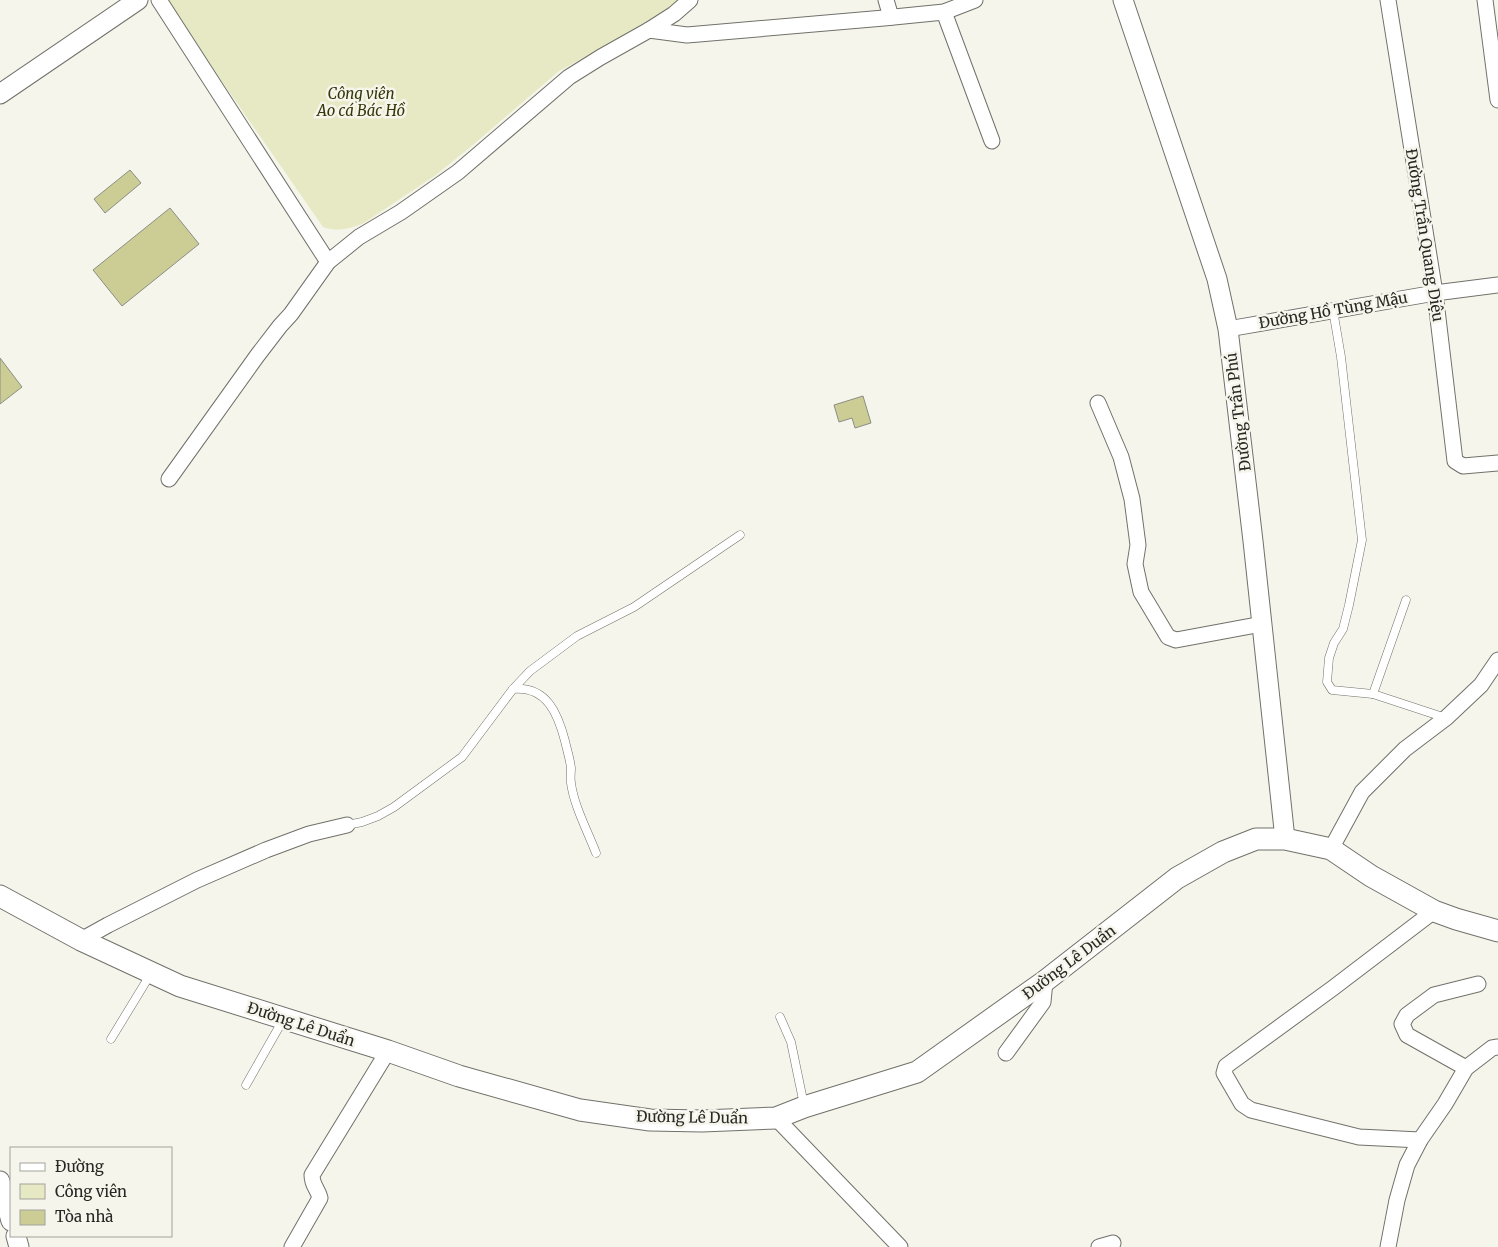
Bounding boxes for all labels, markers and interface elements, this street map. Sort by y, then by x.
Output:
park label: Công viên Ao cá Bác Hồ [316,84,405,120]
street label: Đường Trần Quang Diệu [1402,147,1449,323]
street label: Đường Hồ Tùng Mậu [1257,287,1409,332]
street label: Đường Trần Phú [1220,352,1255,472]
street label: Đường Lê Duẩn [1018,920,1120,1003]
street label: Đường Lê Duẩn [245,997,358,1050]
street label: Đường Lê Duẩn [636,1106,748,1127]
legend [10,1147,172,1237]
text: Đường [55,1157,104,1176]
text: Công viên [55,1182,127,1201]
text: Tòa nhà [55,1207,113,1226]

